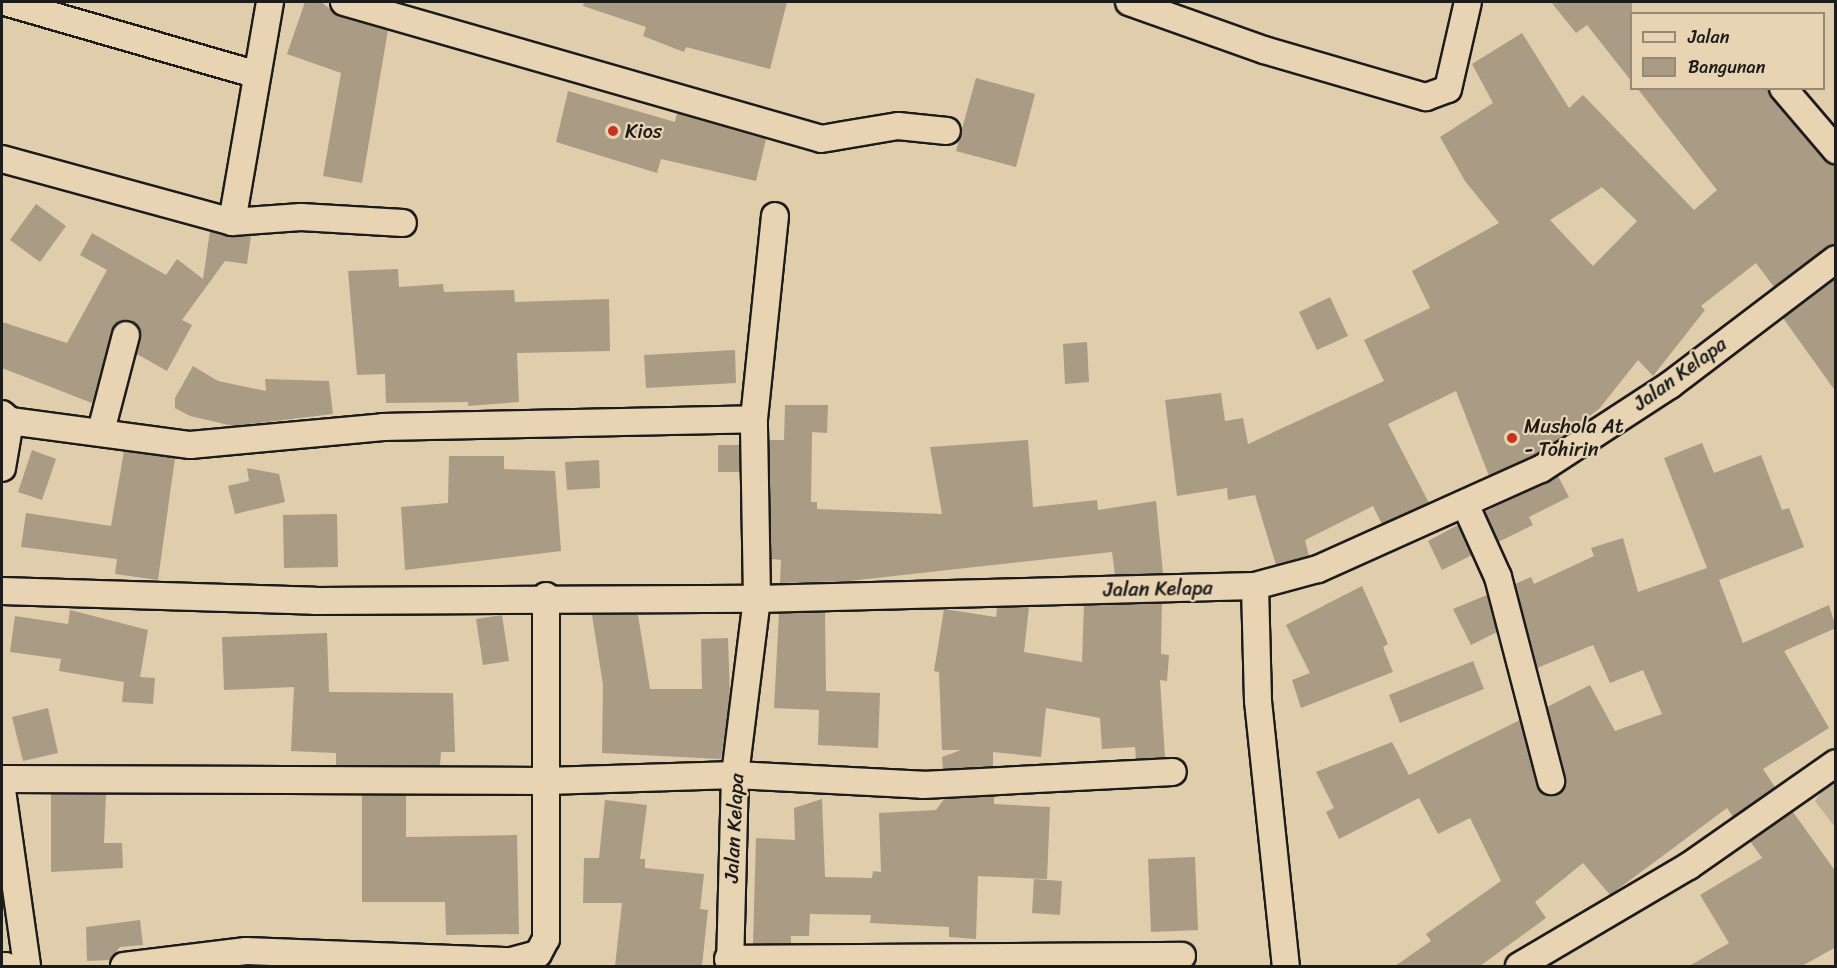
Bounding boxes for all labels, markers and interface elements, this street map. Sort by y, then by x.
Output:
legend [1630,12,1825,90]
text: Jalan [1688,21,1729,53]
text: Bangunan [1688,51,1765,83]
place label: Kios [625,119,662,143]
marker: Kios [606,124,620,138]
street label: Jalan Kelapa [1628,332,1732,416]
place label: Mushola At - Tohirin [1524,414,1624,461]
marker: Mushola At - Tohirin [1505,431,1519,445]
street label: Jalan Kelapa [1103,576,1213,602]
street label: Jalan Kelapa [719,772,749,884]

